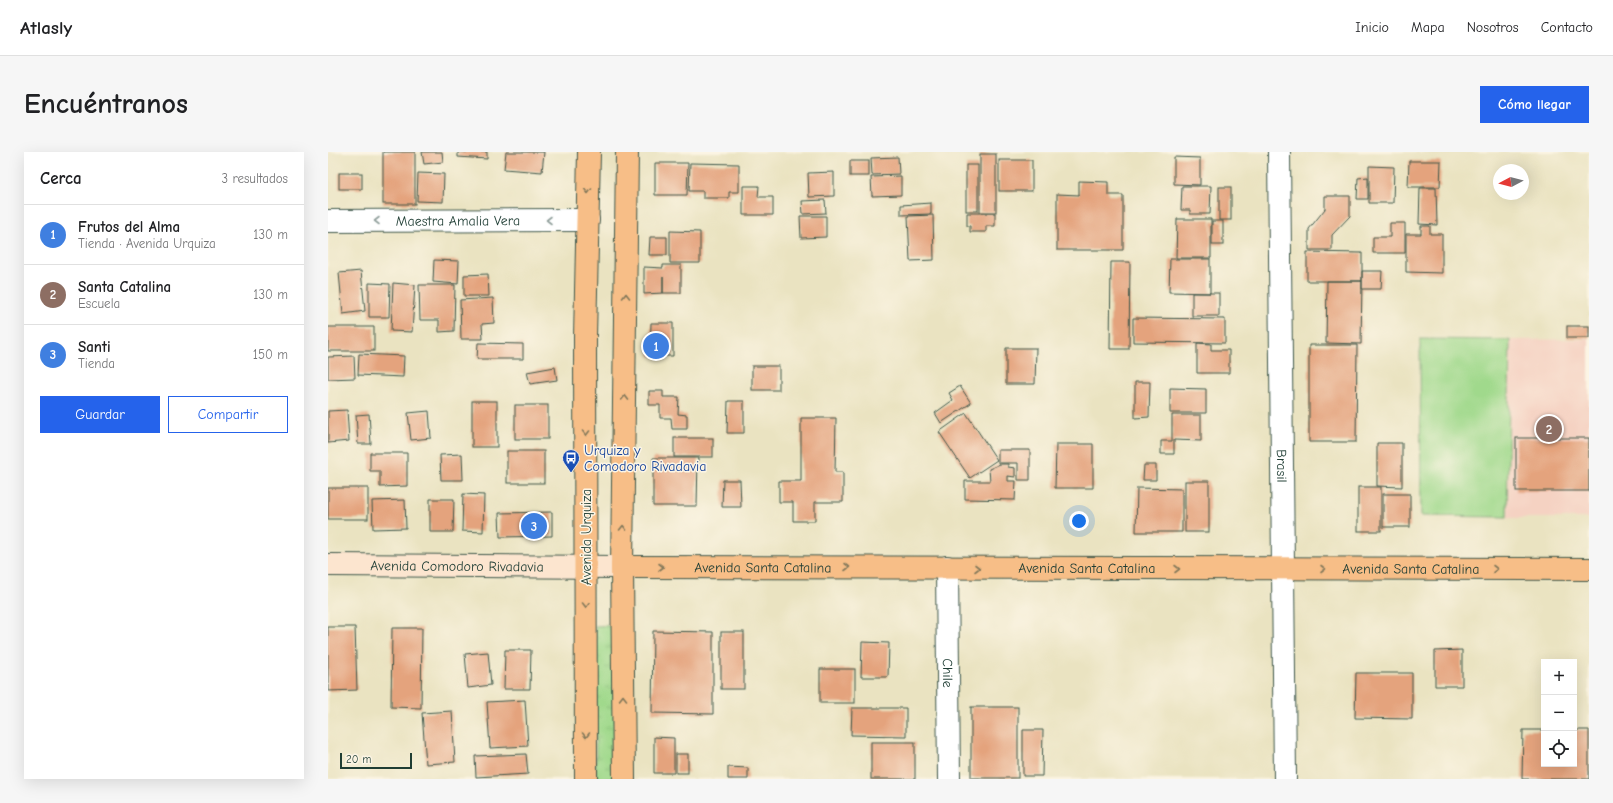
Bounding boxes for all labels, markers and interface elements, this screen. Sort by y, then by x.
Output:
text: Atlasly [20,17,72,39]
text: Inicio [1355,19,1389,36]
text: Mapa [1411,19,1445,36]
text: Nosotros [1467,19,1519,36]
text: Contacto [1541,19,1593,36]
button: Cómo llegar [1480,86,1589,123]
text: Encuéntranos [24,88,188,120]
north arrow [1493,164,1529,200]
text: Cerca [40,169,82,188]
text: 3 resultados [222,171,288,186]
one-way arrow [584,188,592,194]
street label: Maestra Amalia Vera [396,212,520,230]
one-way arrow [546,216,552,224]
one-way arrow [374,217,380,225]
text: Frutos del Alma [78,218,180,236]
text: 1 [50,227,56,242]
text: 130 m [253,227,288,242]
text: Tienda · Avenida Urquiza [78,236,216,251]
text: Santa Catalina [78,278,171,296]
text: 2 [50,287,56,302]
text: 130 m [253,287,288,302]
one-way arrow [622,293,630,299]
text: Escuela [78,296,120,311]
pin: 1 [643,331,669,361]
text: Santi [78,338,111,356]
text: 3 [50,347,56,362]
text: 150 m [253,347,288,362]
text: Tienda [78,356,115,371]
one-way arrow [621,395,629,401]
button: Guardar [40,396,160,433]
button: Compartir [168,396,288,433]
pin: 2 [1536,414,1562,444]
one-way arrow [582,430,590,436]
place label: Urquiza y Comodoro Rivadavia [584,442,706,475]
bus stop icon: Urquiza y Comodoro Rivadavia [561,448,581,473]
street label: Brasil [1273,449,1290,483]
street label: Avenida Urquiza [578,489,595,585]
pin: 3 [521,511,547,541]
your location [1069,511,1089,531]
one-way arrow [619,525,627,531]
street label: Avenida Comodoro Rivadavia [370,557,544,575]
street label: Avenida Santa Catalina [694,559,832,576]
street label: Avenida Santa Catalina [1018,560,1156,577]
street label: Avenida Santa Catalina [1342,560,1480,578]
one-way arrow [658,563,664,571]
one-way arrow [844,563,850,571]
one-way arrow [974,564,980,572]
one-way arrow [1174,565,1180,573]
one-way arrow [1320,565,1326,573]
one-way arrow [1492,565,1498,573]
one-way arrow [582,602,590,608]
street label: Chile [939,658,956,688]
map controls [1541,659,1577,767]
button: + [1541,659,1577,695]
one-way arrow [619,695,627,701]
button: − [1541,695,1577,731]
button: locate [1541,731,1577,767]
one-way arrow [582,732,590,738]
scale bar [340,751,412,770]
text: 20 m [346,753,371,766]

